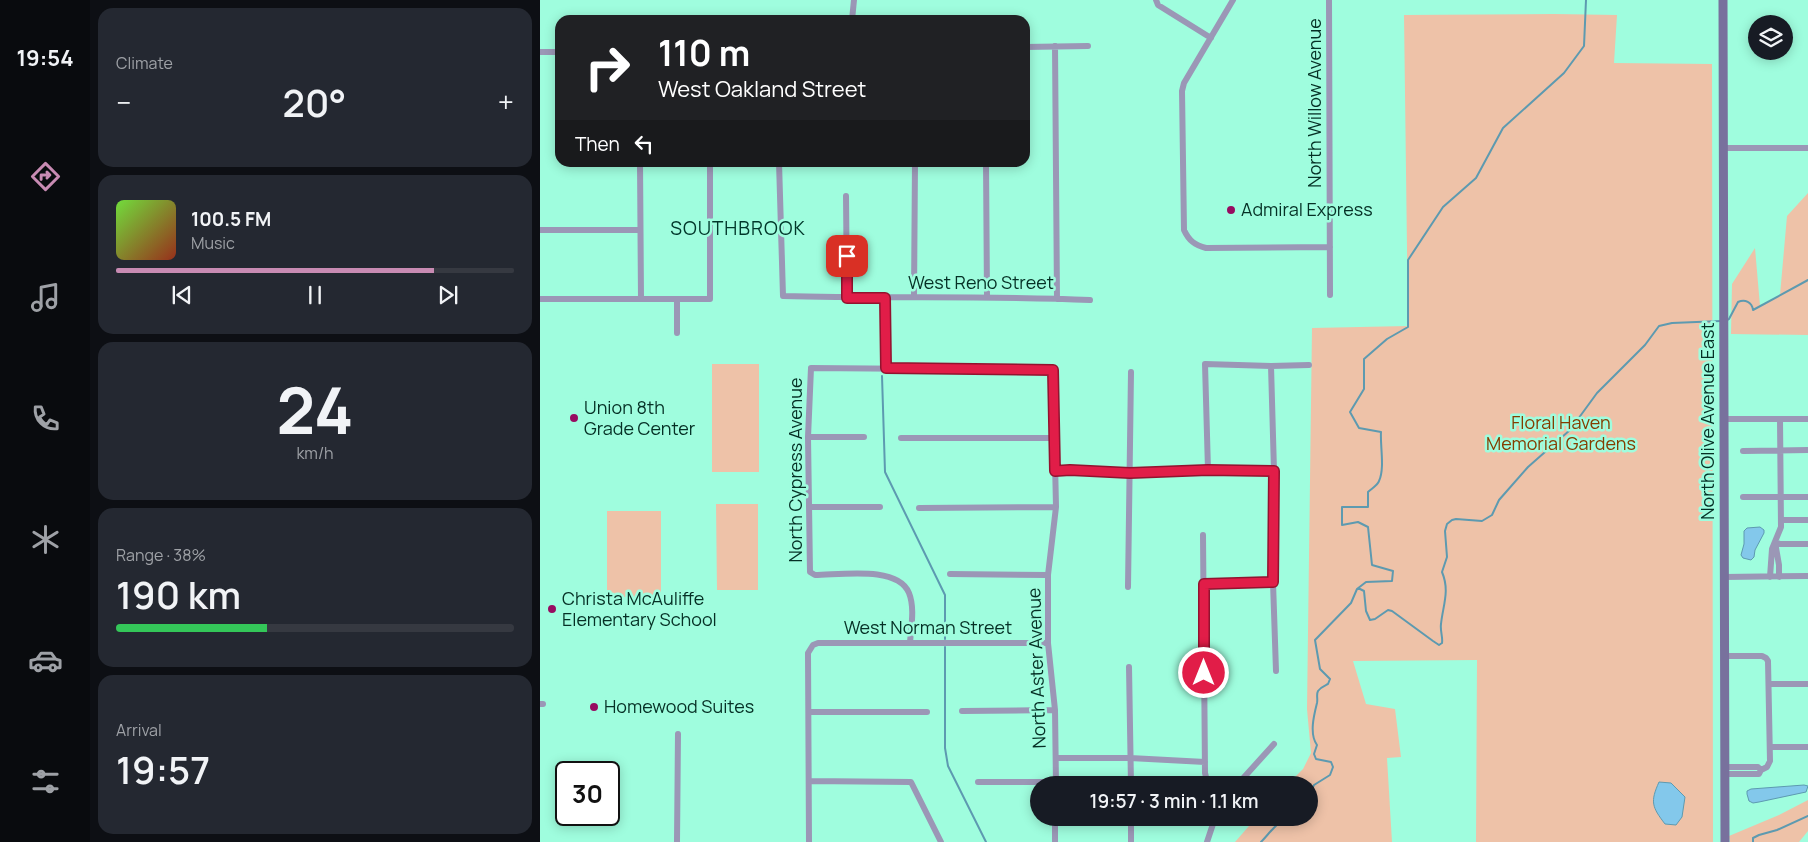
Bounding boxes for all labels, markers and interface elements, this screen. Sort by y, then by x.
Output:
map controls [1748,15,1793,60]
button: layers [1748,15,1793,60]
street label: North Willow Avenue [1302,18,1326,188]
text: 110 m [658,29,750,77]
icon: right [575,35,640,100]
text: 19:54 [16,43,74,73]
text: Climate [116,52,173,74]
text: West Oakland Street [658,74,866,104]
text: 20° [283,76,346,128]
text: − [116,83,131,121]
text: + [498,83,514,121]
icon: left [630,130,658,158]
text: Then [575,131,620,157]
icon: directions [28,159,63,194]
place label: Admiral Express [1241,197,1373,221]
marker: Admiral Express [1225,204,1237,216]
text: 100.5 FM [191,206,271,232]
district label: SOUTHBROOK [670,215,806,241]
text: Music [191,232,235,254]
pin [826,235,868,277]
icon: arrive [833,242,861,270]
street label: West Reno Street [908,270,1054,294]
icon: music [28,280,63,315]
icon: previous [168,281,196,309]
icon: pause [301,281,329,309]
icon: next [434,281,462,309]
street label: North Olive Avenue East [1695,322,1719,520]
text: 24 [277,365,353,454]
street label: North Cypress Avenue [783,378,807,562]
place label: Union 8th Grade Center [584,395,696,440]
icon: phone [28,401,63,436]
park label: Floral Haven Memorial Gardens [1486,410,1636,455]
marker: Union 8th Grade Center [568,412,580,424]
text: km/h [296,442,334,464]
icon: climate [28,522,63,557]
text: Range · 38% [116,544,206,566]
text: 190 km [116,568,241,620]
place label: Christa McAuliffe Elementary School [562,586,717,631]
street label: North Aster Avenue [1021,587,1051,749]
marker: Christa McAuliffe Elementary School [546,603,558,615]
street label: West Norman Street [844,615,1012,639]
icon: car [28,643,63,678]
position arrow [1177,646,1229,698]
place label: Homewood Suites [604,694,754,718]
marker: Homewood Suites [588,701,600,713]
text: Arrival [116,719,162,741]
text: 19:57 [116,743,210,795]
speed limit sign: 30 [555,761,620,826]
icon: filters [28,764,63,799]
text: 19:57 · 3 min · 1.1 km [1089,788,1259,814]

